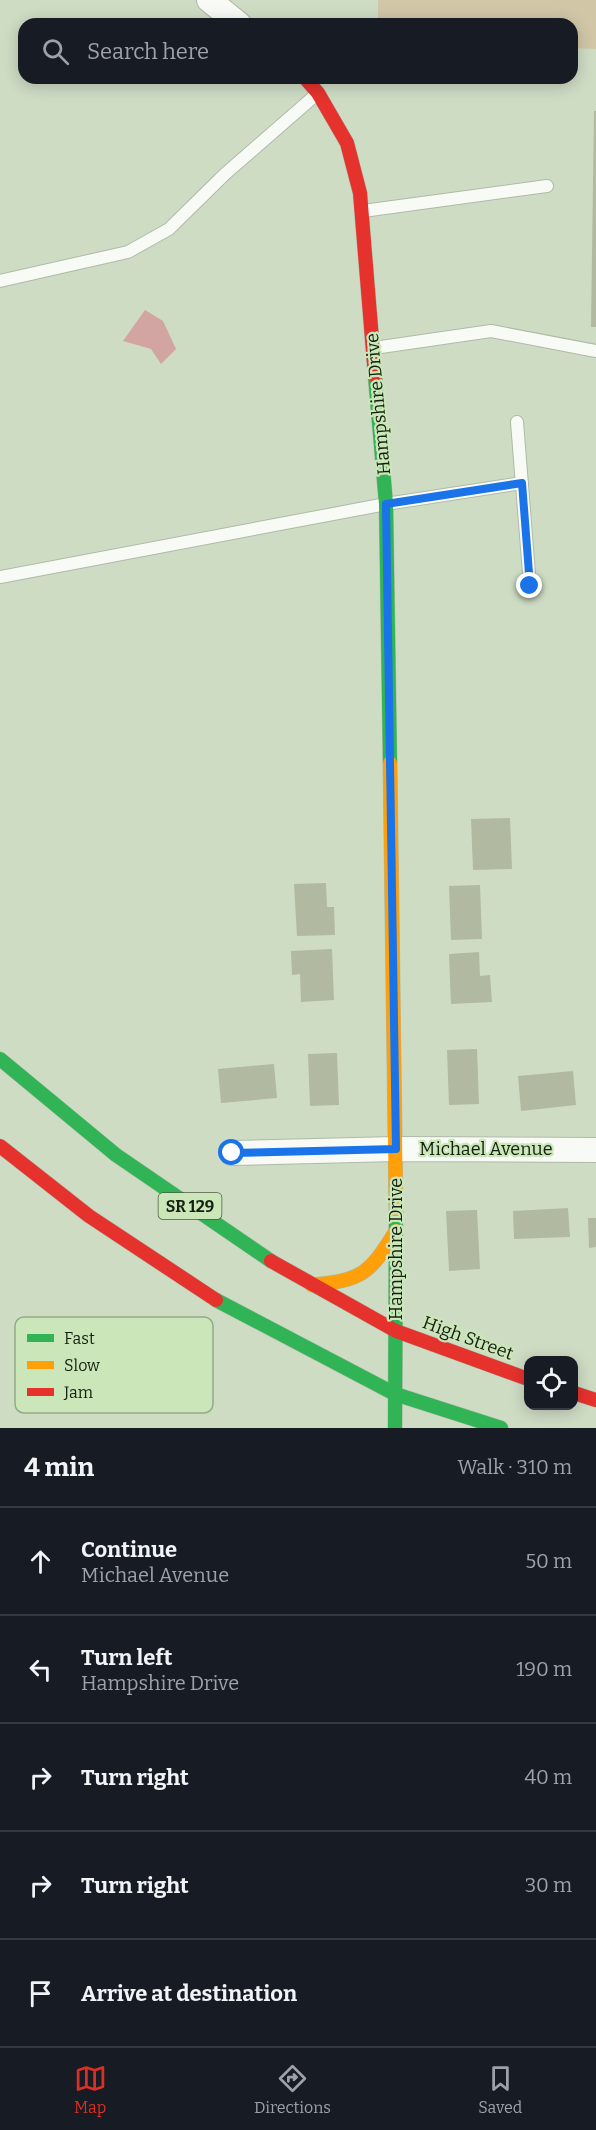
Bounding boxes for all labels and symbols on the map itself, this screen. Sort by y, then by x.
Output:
street label: Hampshire Drive [361,332,395,476]
route end [516,572,542,598]
street label: Michael Avenue [419,1138,553,1160]
route start [218,1139,244,1165]
street label: Hampshire Drive [385,1178,407,1320]
road number: SR 129 [158,1193,222,1219]
street label: High Street [420,1311,517,1365]
legend [15,1317,213,1413]
text: Fast [64,1329,95,1348]
text: Slow [64,1356,100,1375]
text: Jam [63,1383,93,1402]

